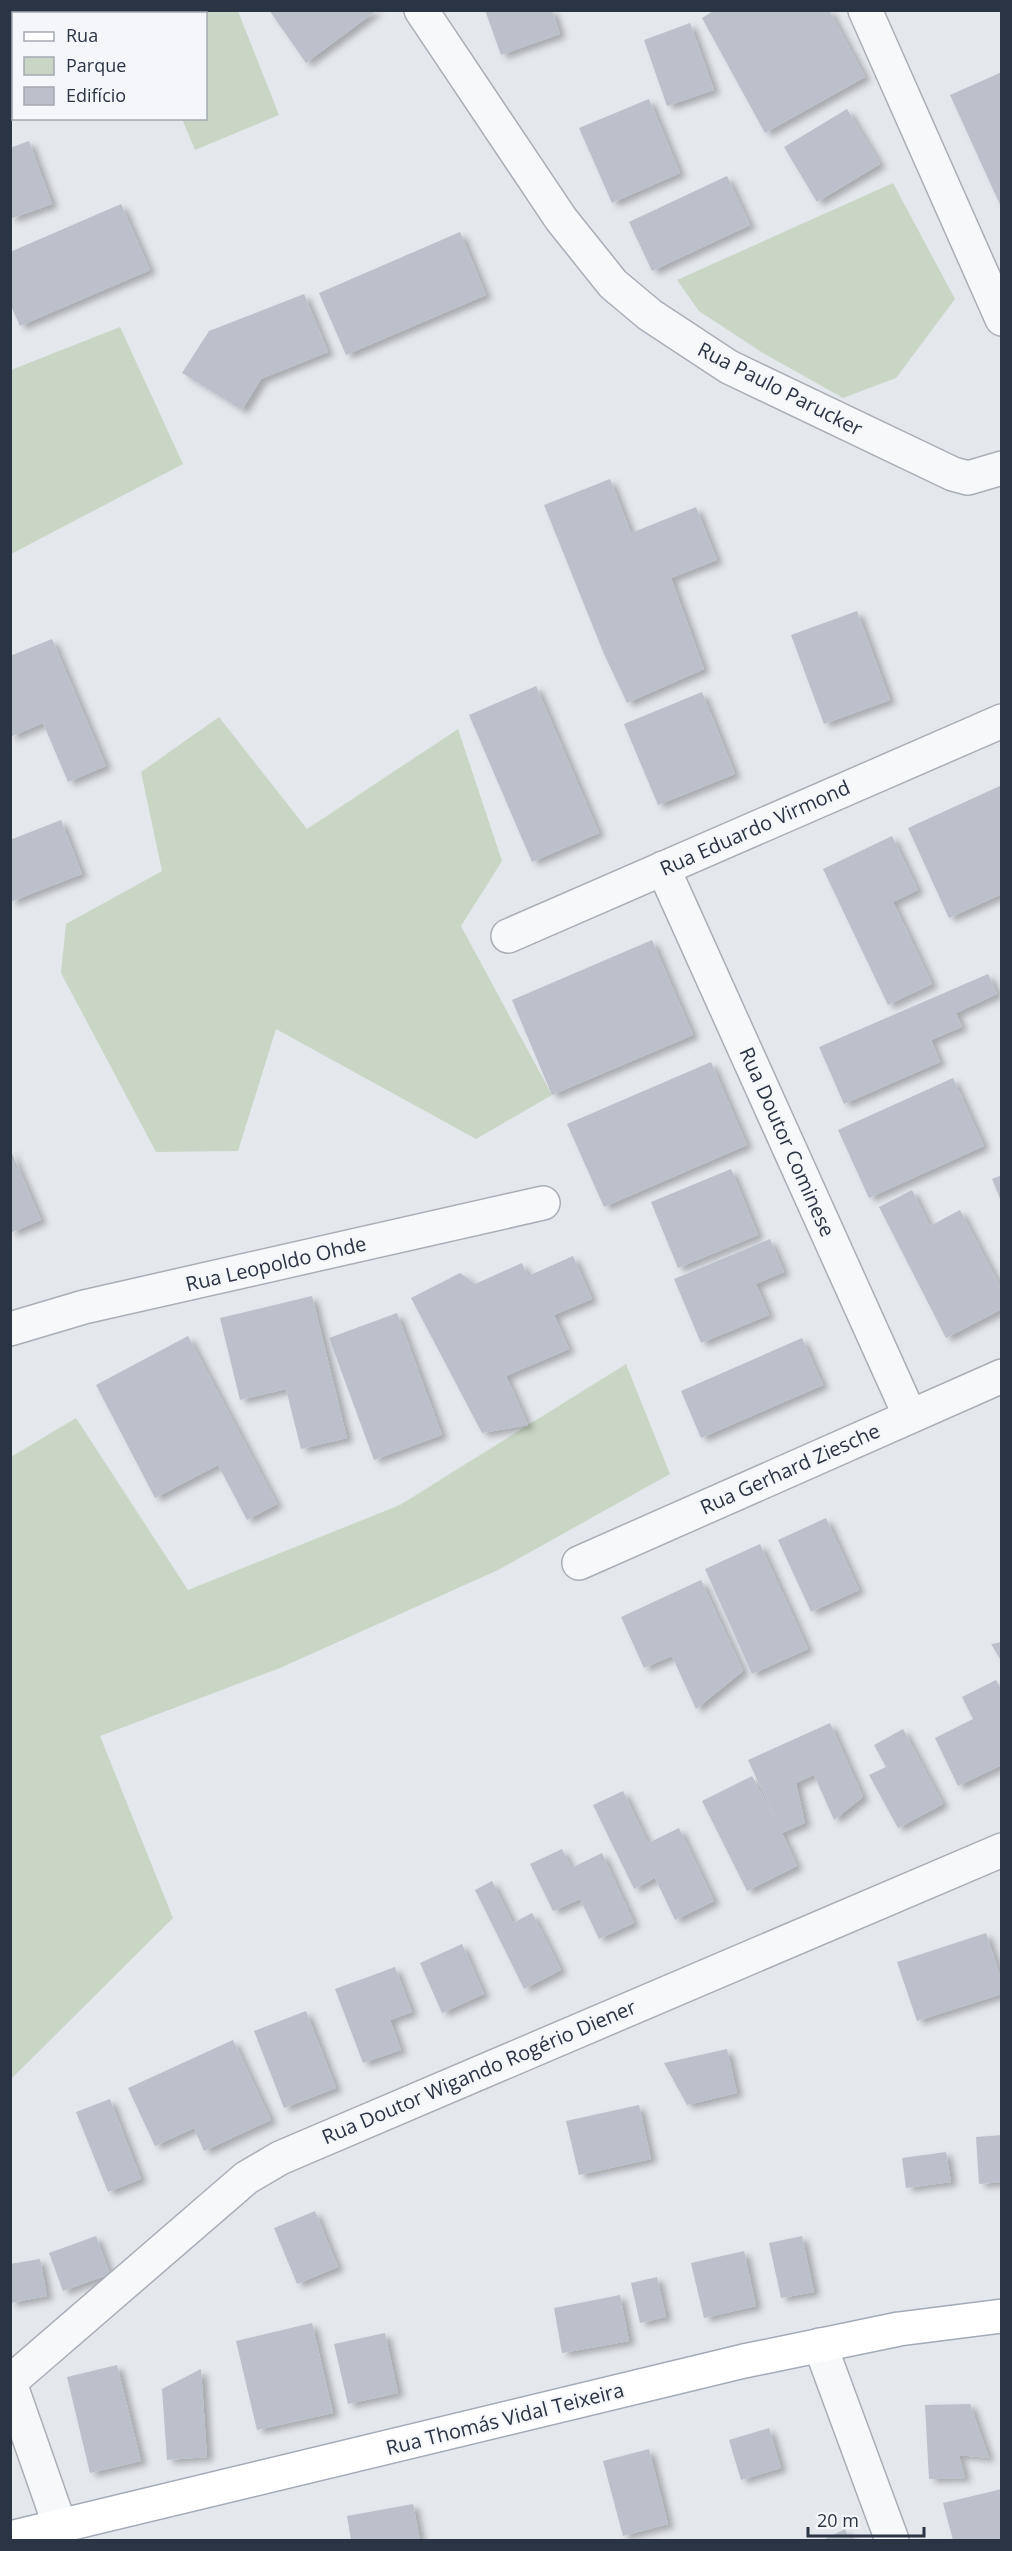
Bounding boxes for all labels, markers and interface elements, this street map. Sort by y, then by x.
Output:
legend [12,12,207,120]
text: Rua [66,23,98,47]
text: Parque [66,53,126,77]
text: Edifício [66,83,126,107]
street label: Rua Paulo Parucker [693,335,867,442]
street label: Rua Eduardo Virmond [655,773,854,882]
street label: Rua Doutor Cominese [733,1043,841,1241]
street label: Rua Leopoldo Ohde [183,1230,369,1297]
street label: Rua Gerhard Ziesche [696,1417,884,1520]
street label: Rua Doutor Wigando Rogério Diener [318,1993,640,2150]
street label: Rua Thomás Vidal Teixeira [383,2376,627,2461]
scale bar [808,2500,924,2538]
text: 20 m [817,2508,859,2532]

